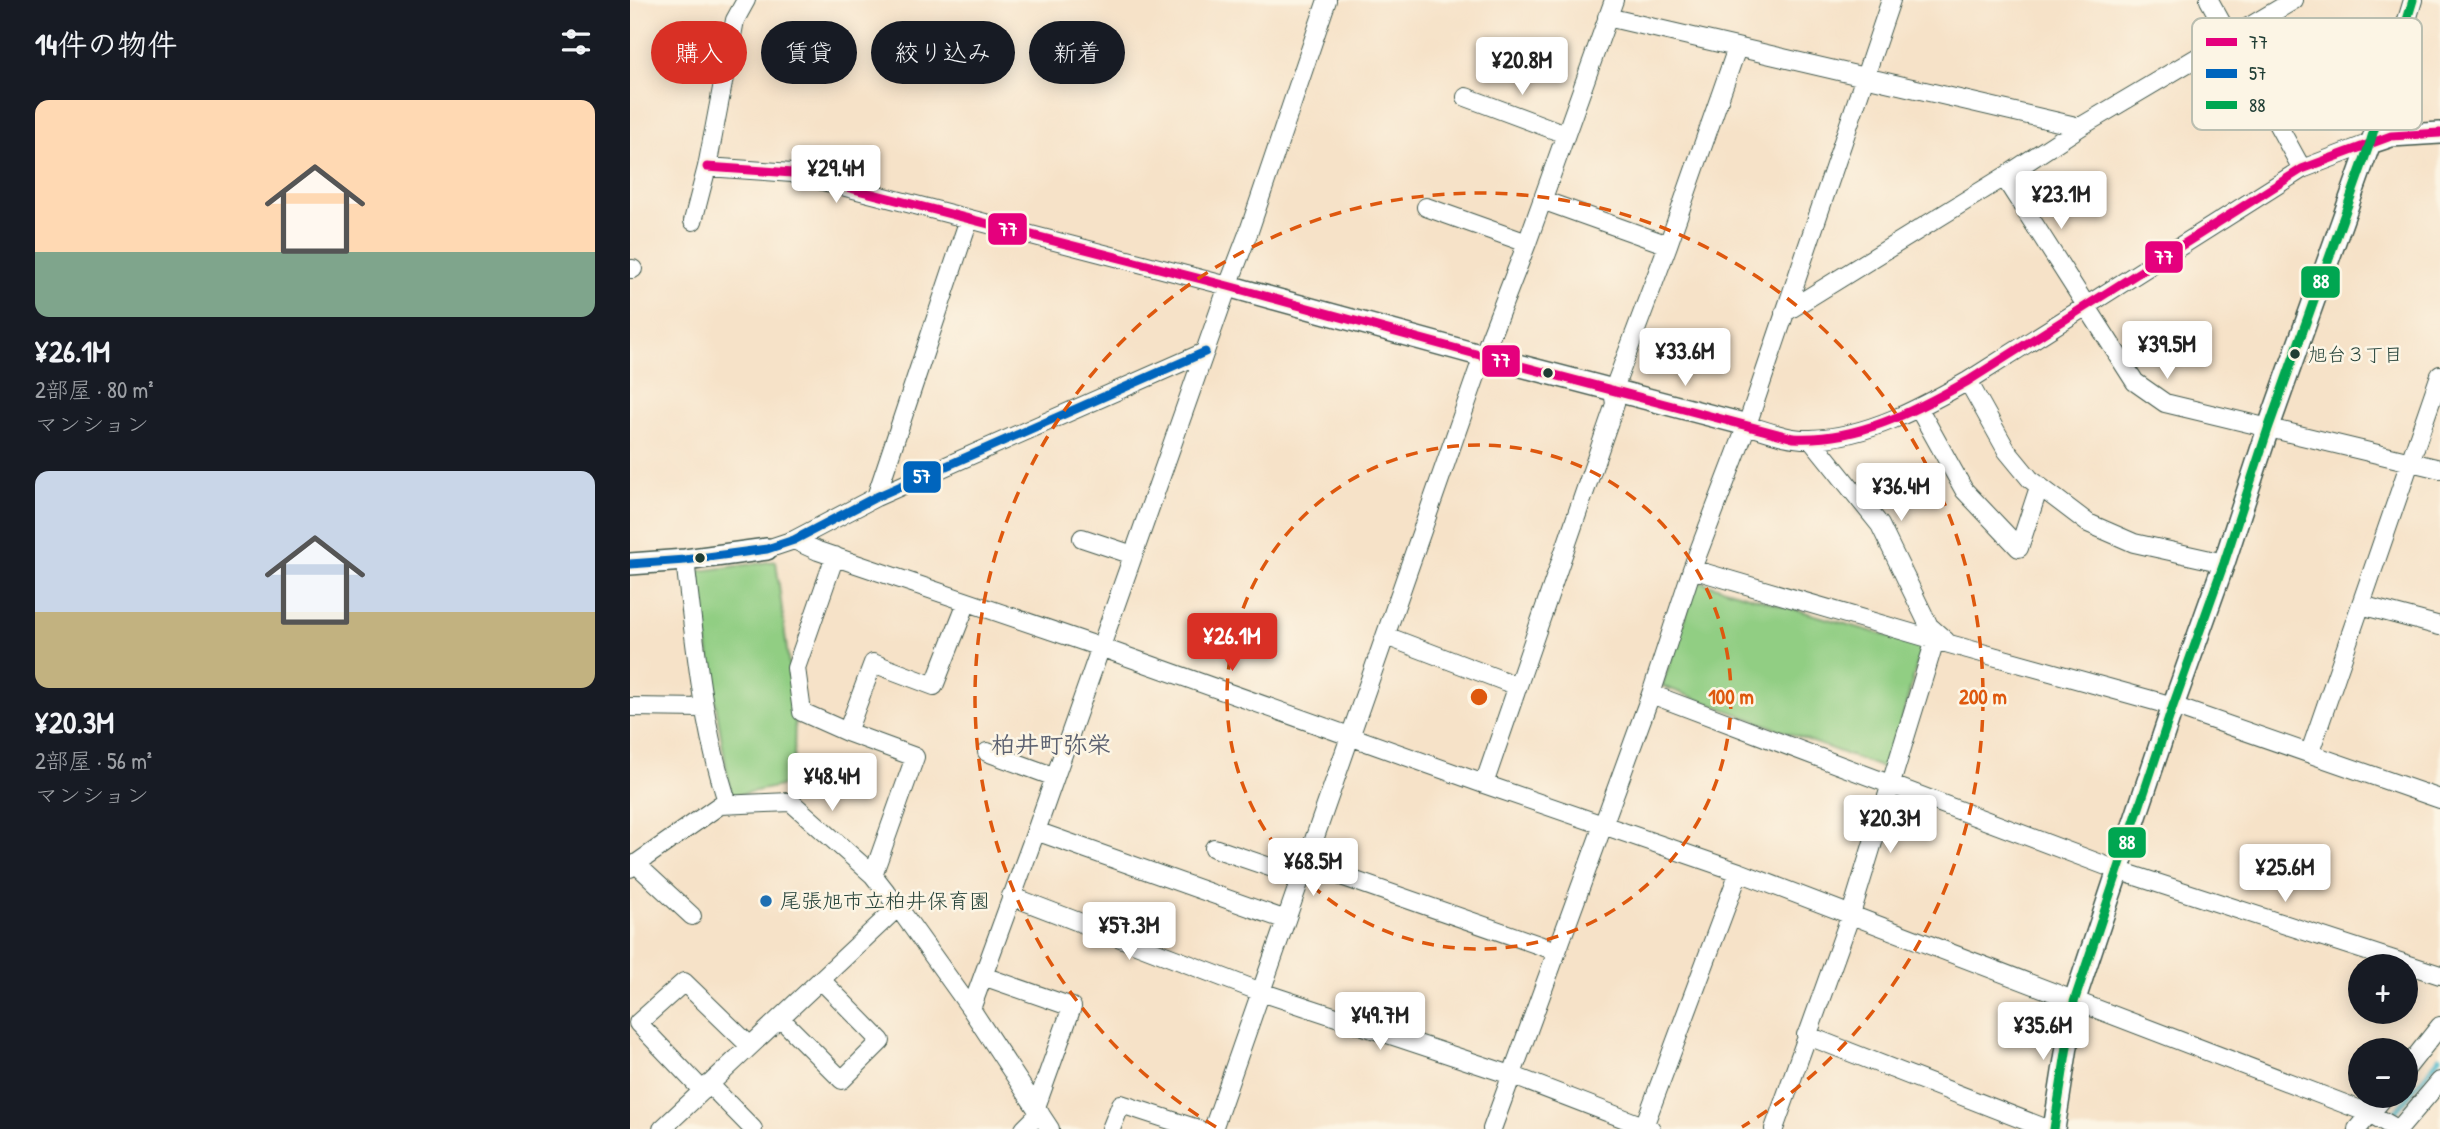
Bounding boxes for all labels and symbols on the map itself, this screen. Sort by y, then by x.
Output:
legend [2192,18,2422,130]
text: 77 [2249,29,2268,55]
pin: ¥20.8M [1465,38,1579,97]
text: 57 [2249,60,2266,86]
text: 88 [2249,92,2265,118]
pin: ¥29.4M [779,146,893,205]
pin: ¥23.1M [2004,172,2118,231]
line badge: 77 [987,212,1028,246]
text: 77 [998,216,1017,242]
line badge: 77 [2144,240,2184,274]
text: 77 [2154,244,2173,270]
line badge: 88 [2300,265,2341,299]
text: 88 [2313,268,2329,294]
pin: ¥39.5M [2110,322,2224,381]
pin: ¥33.6M [1628,328,1742,388]
place label: 旭台３丁目 [2308,341,2403,367]
line badge: 77 [1481,344,1521,378]
text: 77 [1491,347,1510,373]
marker: 旭台３丁目 [2288,347,2302,361]
unlabelled marker [1541,366,1555,380]
line badge: 57 [902,460,942,494]
text: 57 [913,463,931,489]
pin: ¥36.4M [1844,463,1958,523]
unlabelled marker [693,551,707,565]
pin: ¥26.1M [1175,614,1289,673]
text: 100 m [1708,682,1754,711]
text: 200 m [1959,682,2007,711]
centre of rings [1467,685,1491,709]
district label: 柏井町弥栄 [991,728,1111,760]
pin: ¥48.4M [775,754,889,813]
pin: ¥20.3M [1833,796,1947,855]
line badge: 88 [2107,826,2147,859]
text: 88 [2119,829,2135,855]
pin: ¥68.5M [1256,838,1370,898]
pin: ¥25.6M [2228,844,2342,904]
place label: 尾張旭市立柏井保育園 [780,886,990,915]
marker: 尾張旭市立柏井保育園 [758,893,774,909]
pin: ¥57.3M [1072,902,1186,962]
pin: ¥49.7M [1323,992,1437,1052]
pin: ¥35.6M [1986,1002,2100,1062]

